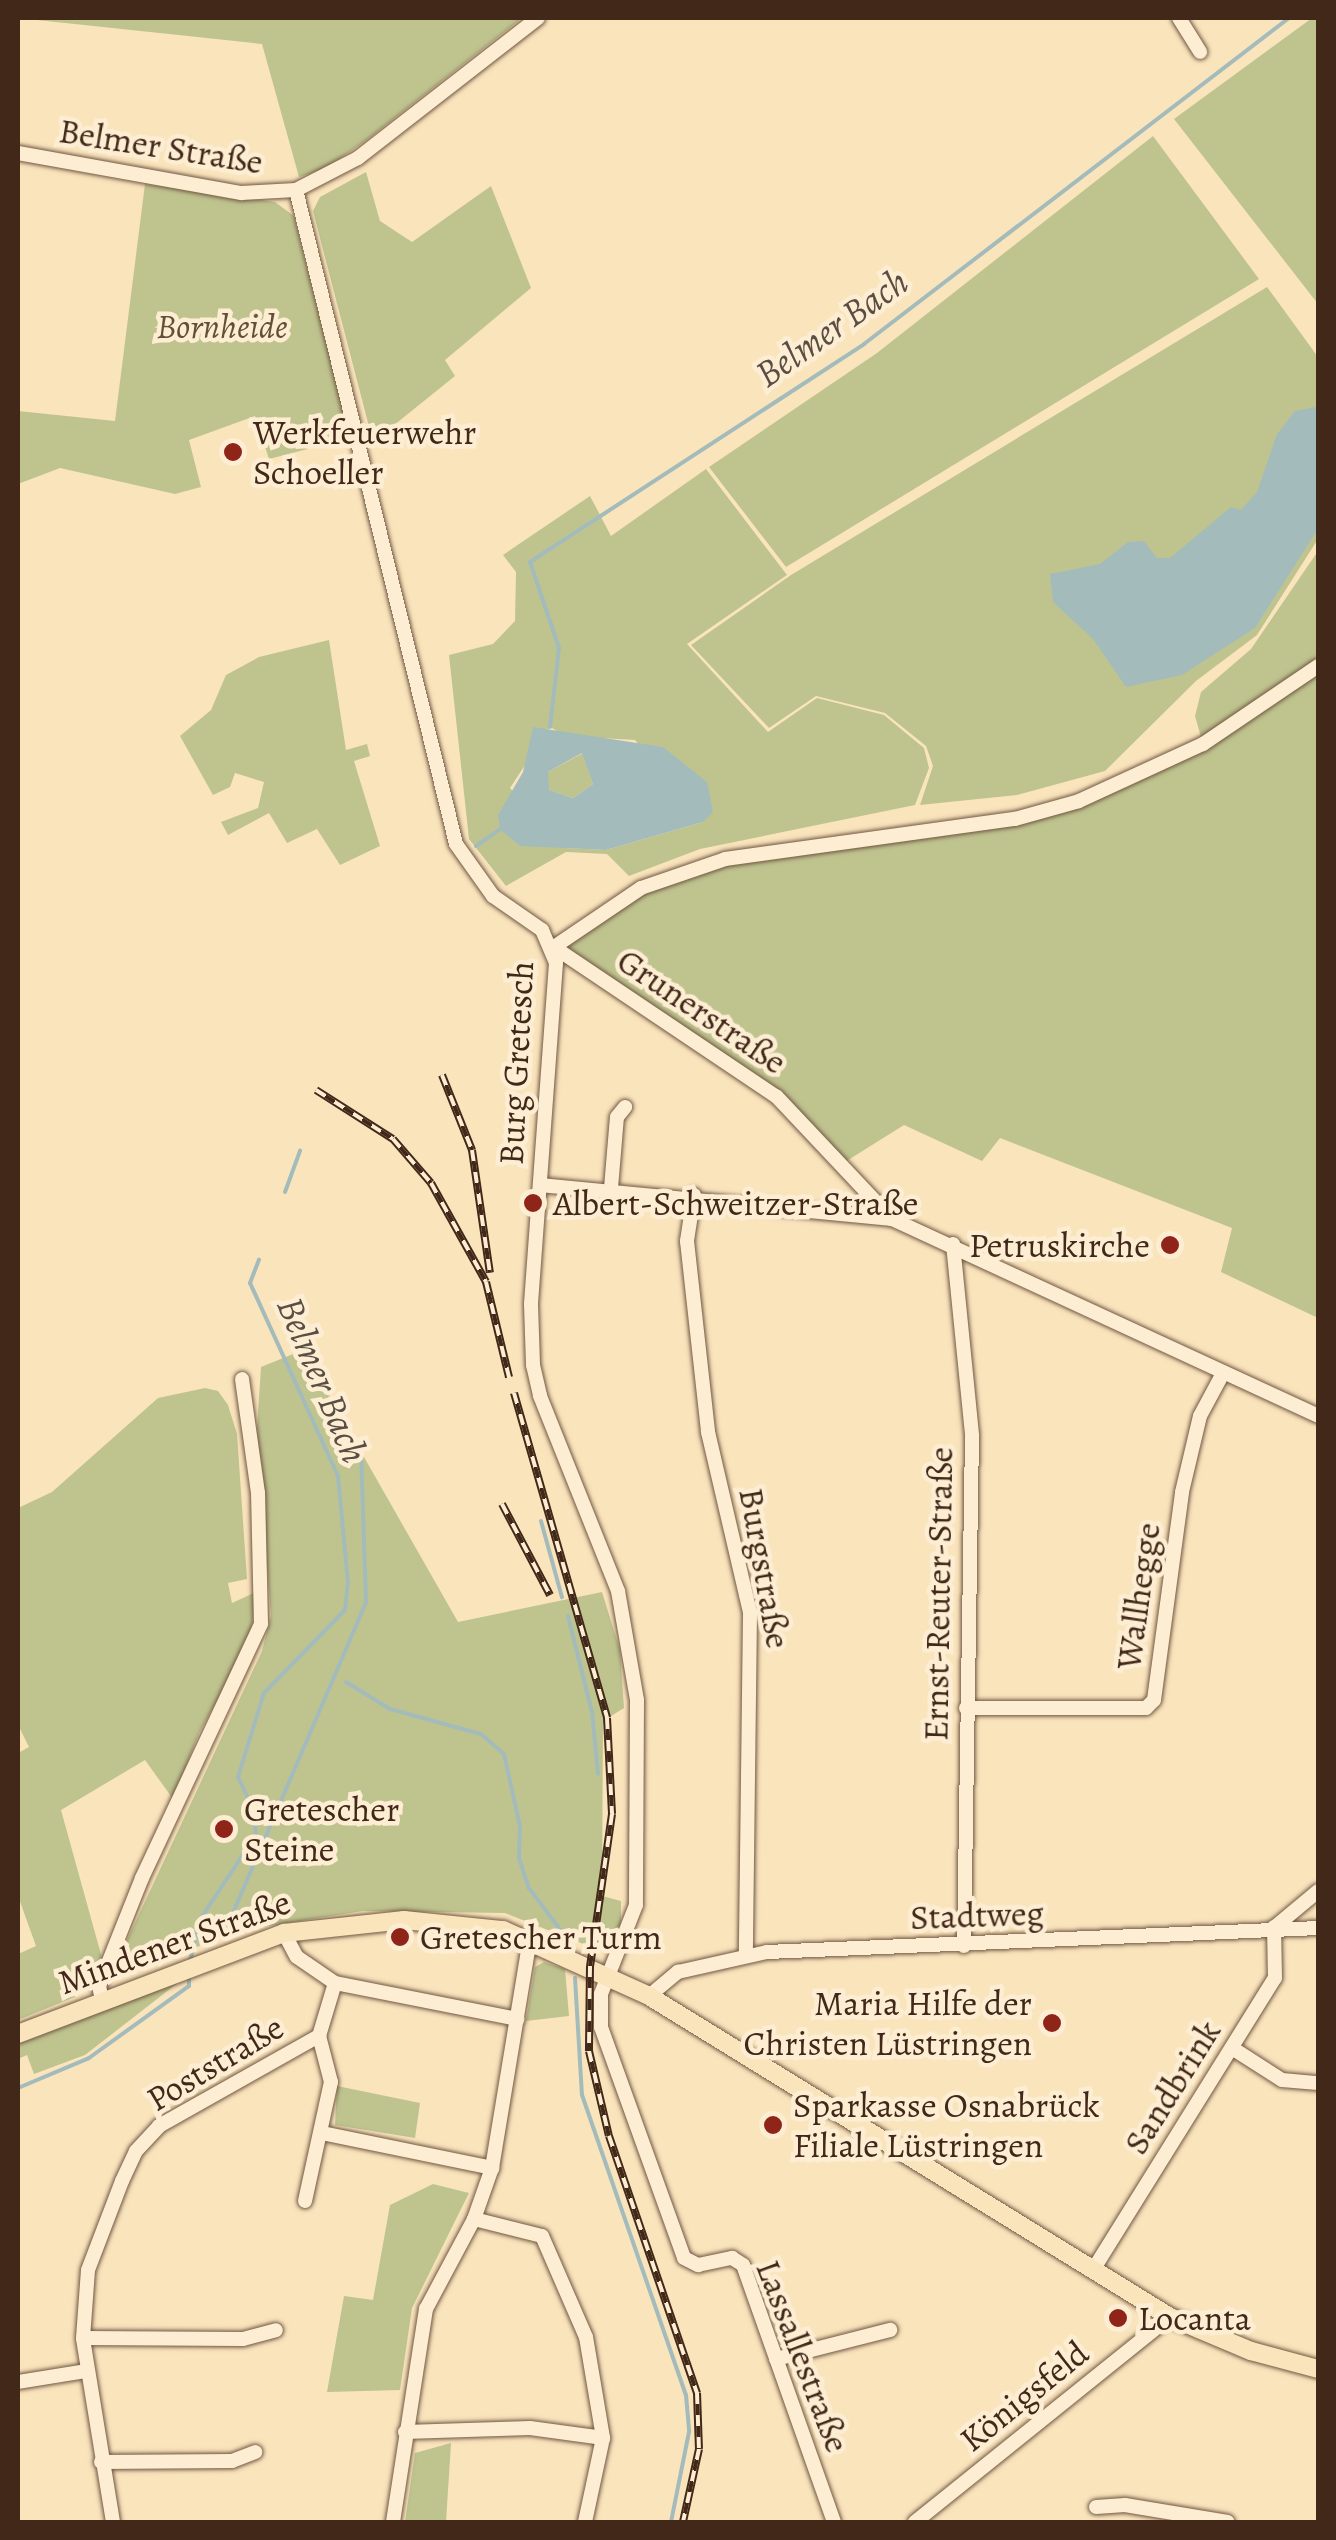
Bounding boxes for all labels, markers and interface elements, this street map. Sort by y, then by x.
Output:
street label: Belmer Straße [56,109,266,183]
water label: Belmer Bach [747,259,917,397]
park label: Bornheide [156,305,288,347]
place label: Werkfeuerwehr Schoeller [253,411,477,493]
marker: Werkfeuerwehr Schoeller [222,441,244,463]
street label: Grunerstraße [610,939,794,1083]
street label: Burg Gretesch [490,960,542,1166]
place label: Albert-Schweitzer-Straße [553,1182,919,1224]
marker: Albert-Schweitzer-Straße [522,1192,544,1214]
place label: Petruskirche [969,1224,1150,1266]
marker: Petruskirche [1159,1234,1181,1256]
water label: Belmer Bach [267,1290,377,1470]
street label: Ernst-Reuter-Straße [914,1447,962,1741]
street label: Burgstraße [730,1485,800,1651]
street label: Wallhegge [1107,1520,1169,1672]
place label: Gretescher Steine [244,1788,399,1870]
marker: Gretescher Steine [213,1818,235,1840]
street label: Mindener Straße [52,1881,296,2003]
street label: Stadtweg [909,1892,1045,1938]
place label: Gretescher Turm [420,1916,662,1958]
marker: Gretescher Turm [389,1926,411,1948]
place label: Maria Hilfe der Christen Lüstringen [744,1982,1032,2064]
street label: Poststraße [139,2006,291,2120]
marker: Maria Hilfe der Christen Lüstringen [1041,2012,1063,2034]
street label: Sandbrink [1115,2012,1229,2162]
place label: Sparkasse Osnabrück Filiale Lüstringen [793,2084,1100,2166]
marker: Sparkasse Osnabrück Filiale Lüstringen [762,2114,784,2136]
street label: Lassallestraße [747,2254,859,2458]
place label: Locanta [1138,2297,1251,2339]
marker: Locanta [1107,2307,1129,2329]
street label: Königsfeld [951,2332,1097,2460]

